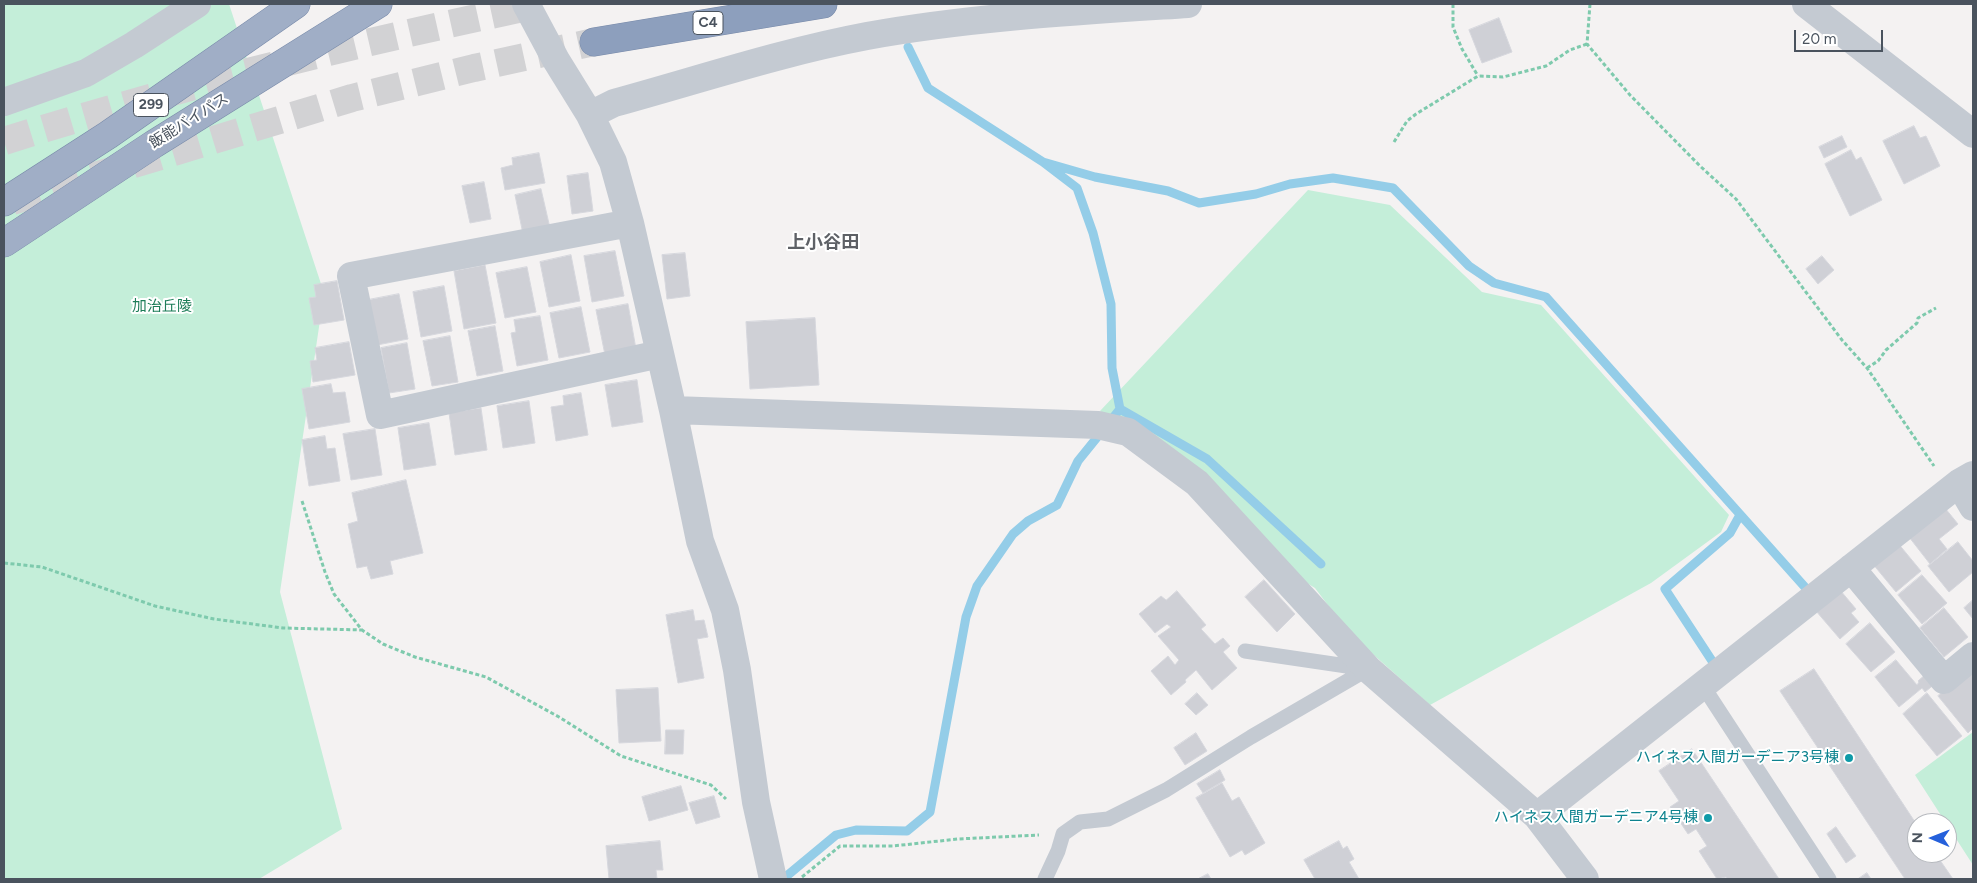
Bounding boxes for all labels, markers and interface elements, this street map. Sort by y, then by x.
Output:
road number: C4 [693,12,723,34]
scale bar [1797,20,1886,52]
text: 20 m [1802,30,1836,48]
street label: 飯能バイパス [146,90,232,152]
road number: 299 [134,94,168,116]
district label: 上小谷田 [787,232,859,254]
park label: 加治丘陵 [132,298,192,316]
place label: ハイネス入間ガーデニア3号棟 [1636,749,1839,767]
marker: ハイネス入間ガーデニア3号棟 [1843,752,1855,764]
place label: ハイネス入間ガーデニア4号棟 [1494,809,1698,827]
marker: ハイネス入間ガーデニア4号棟 [1702,812,1714,824]
north arrow [1907,813,1957,863]
text: N [1909,832,1926,843]

